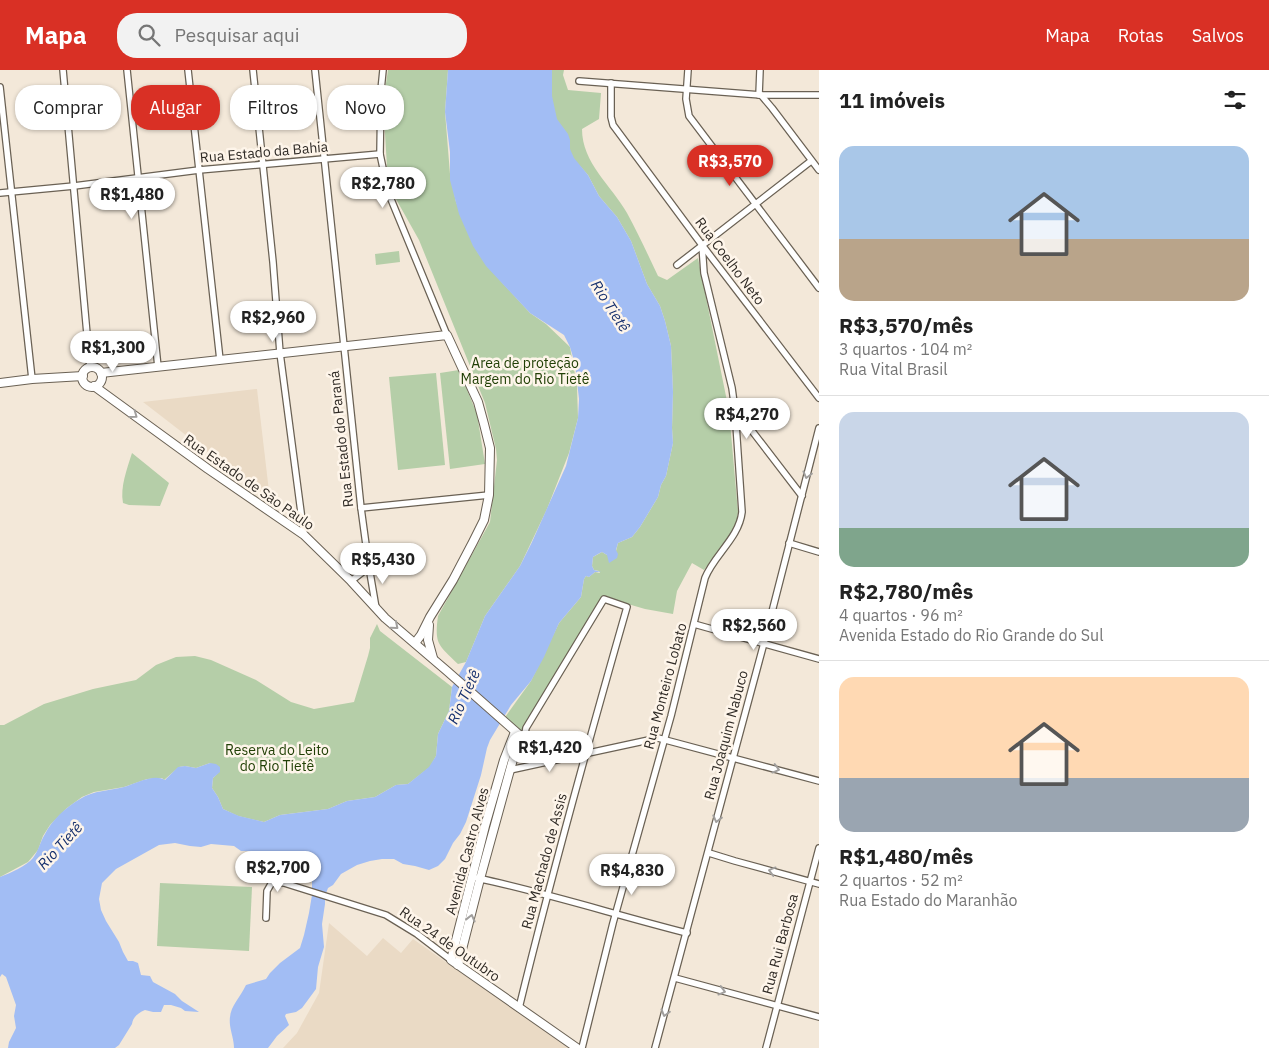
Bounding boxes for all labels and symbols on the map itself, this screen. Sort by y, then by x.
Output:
street label: Rua Estado da Bahia [199,137,329,167]
pin: R$3,570 [684,144,776,187]
pin: R$2,780 [337,166,429,209]
pin: R$1,480 [86,178,178,220]
street label: Rua Coelho Neto [691,214,769,309]
water label: Rio Tietê [587,276,634,335]
pin: R$2,960 [227,300,319,343]
pin: R$1,300 [67,330,159,373]
park label: Area de proteção Margem do Rio Tietê [461,354,590,388]
street label: Rua Estado do Paraná [325,369,357,508]
pin: R$4,270 [701,398,793,440]
one-way arrow [128,409,138,418]
street label: Rua Estado de São Paulo [180,430,318,534]
one-way arrow [802,471,813,480]
pin: R$5,430 [337,542,429,585]
pin: R$2,560 [708,608,800,651]
one-way arrow [389,621,398,629]
street label: Rua Monteiro Lobato [639,621,691,751]
water label: Rio Tietê [443,666,484,727]
street label: Rua Joaquim Nabuco [700,668,752,802]
pin: R$1,420 [504,730,596,773]
park label: Reserva do Leito do Rio Tietê [225,741,329,775]
one-way arrow [771,763,779,773]
street label: Avenida Castro Alves [441,785,493,917]
street label: Rua Machado de Assis [517,791,571,931]
one-way arrow [712,814,723,823]
water label: Rio Tietê [33,818,86,873]
pin: R$2,700 [232,850,324,893]
pin: R$4,830 [586,854,678,896]
one-way arrow [768,866,776,877]
street label: Rua Rui Barbosa [758,891,802,996]
street label: Rua 24 de Outubro [396,903,504,985]
one-way arrow [465,914,475,922]
one-way arrow [717,985,726,996]
one-way arrow [660,1009,671,1018]

